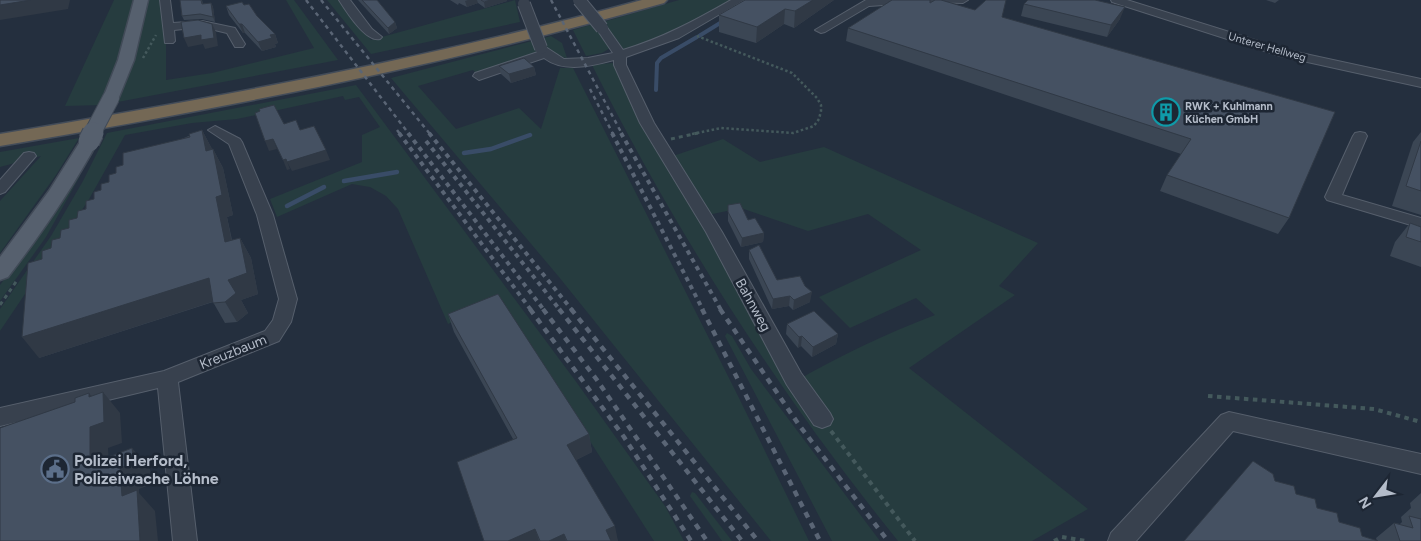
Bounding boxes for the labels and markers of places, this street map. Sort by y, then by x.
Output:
building icon: RWK + Kuhlmann Küchen GmbH [1151,97,1181,127]
place label: RWK + Kuhlmann Küchen GmbH [1185,100,1273,126]
place label: Polizei Herford, Polizeiwache Löhne [74,451,219,488]
public building icon: Polizei Herford, Polizeiwache Löhne [40,454,70,484]

